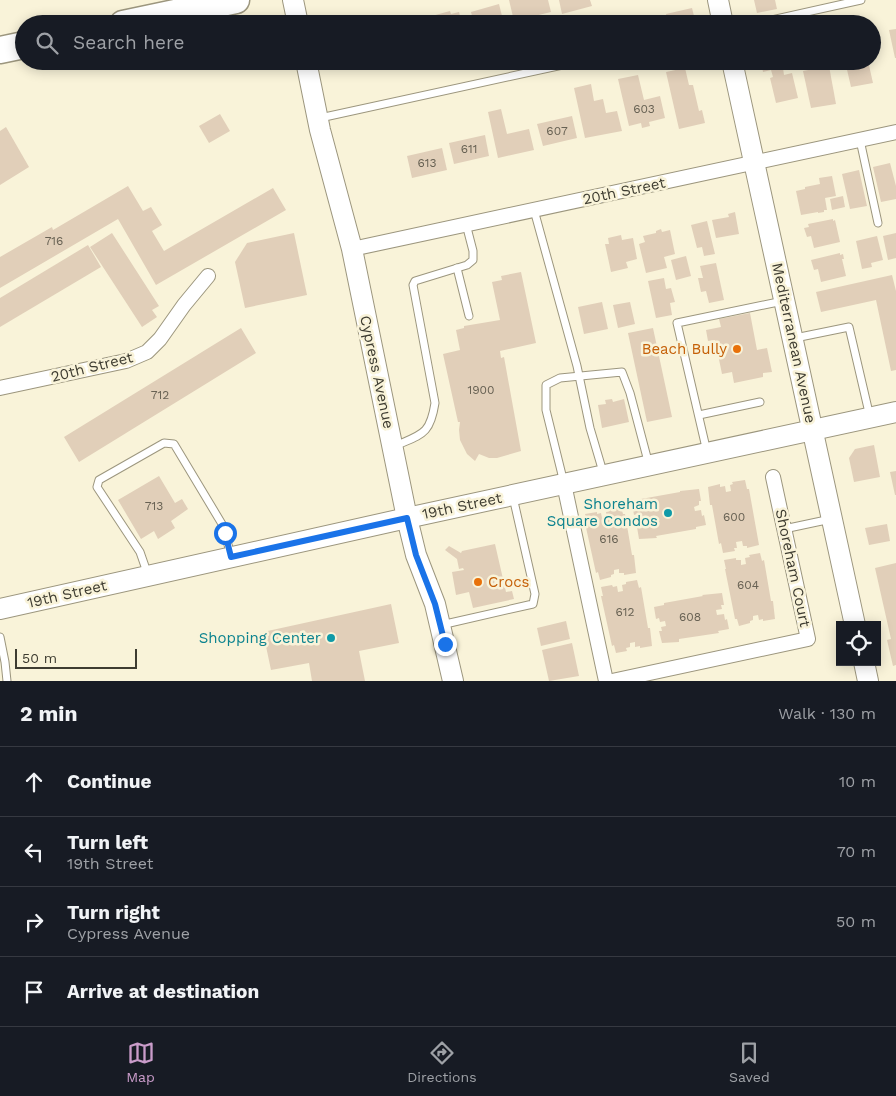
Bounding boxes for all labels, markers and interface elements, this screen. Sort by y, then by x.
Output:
search box [15,15,881,70]
icon: search [33,29,61,57]
text: Search here [73,31,184,54]
house number: 603 [633,102,655,116]
house number: 607 [546,124,568,138]
house number: 611 [461,142,477,156]
house number: 613 [418,156,436,170]
street label: 20th Street [581,173,668,209]
house number: 716 [45,234,63,248]
street label: Mediterranean Avenue [768,261,820,425]
street label: Cypress Avenue [356,314,398,430]
place label: Beach Bully [642,340,727,358]
marker: Beach Bully [731,343,743,355]
street label: 20th Street [49,348,136,386]
house number: 1900 [467,383,495,397]
house number: 712 [151,388,169,402]
street label: 19th Street [421,489,504,523]
place label: Shoreham Square Condos [547,495,658,530]
house number: 713 [145,499,163,513]
marker: Shoreham Square Condos [662,507,674,519]
street label: Shoreham Court [772,507,814,629]
house number: 600 [723,510,745,524]
route start [214,522,237,545]
house number: 616 [599,532,619,546]
place label: Crocs [488,573,530,591]
street label: 19th Street [26,576,109,612]
marker: Crocs [472,576,484,588]
house number: 604 [737,578,759,592]
house number: 612 [616,605,634,619]
house number: 608 [679,610,701,624]
map controls [836,621,881,666]
button: locate [836,621,881,666]
place label: Shopping Center [199,629,321,647]
marker: Shopping Center [325,632,337,644]
route end [434,633,457,656]
scale bar [15,646,138,669]
text: 50 m [22,650,57,666]
text: 2 min [20,701,77,726]
text: Walk · 130 m [778,704,876,723]
icon: ahead [20,768,48,796]
text: Continue [67,770,151,793]
text: 10 m [839,772,876,791]
text: Turn left [67,831,148,854]
icon: left [20,838,48,866]
text: 70 m [837,842,876,861]
text: 19th Street [67,854,153,873]
text: Turn right [67,901,160,924]
icon: right [20,908,48,936]
text: 50 m [836,912,876,931]
text: Cypress Avenue [67,924,190,943]
icon: arrive [20,978,48,1006]
text: Arrive at destination [67,980,259,1003]
tab: Map [126,1039,155,1085]
tab: Directions [407,1039,477,1085]
tab: Saved [729,1039,770,1085]

